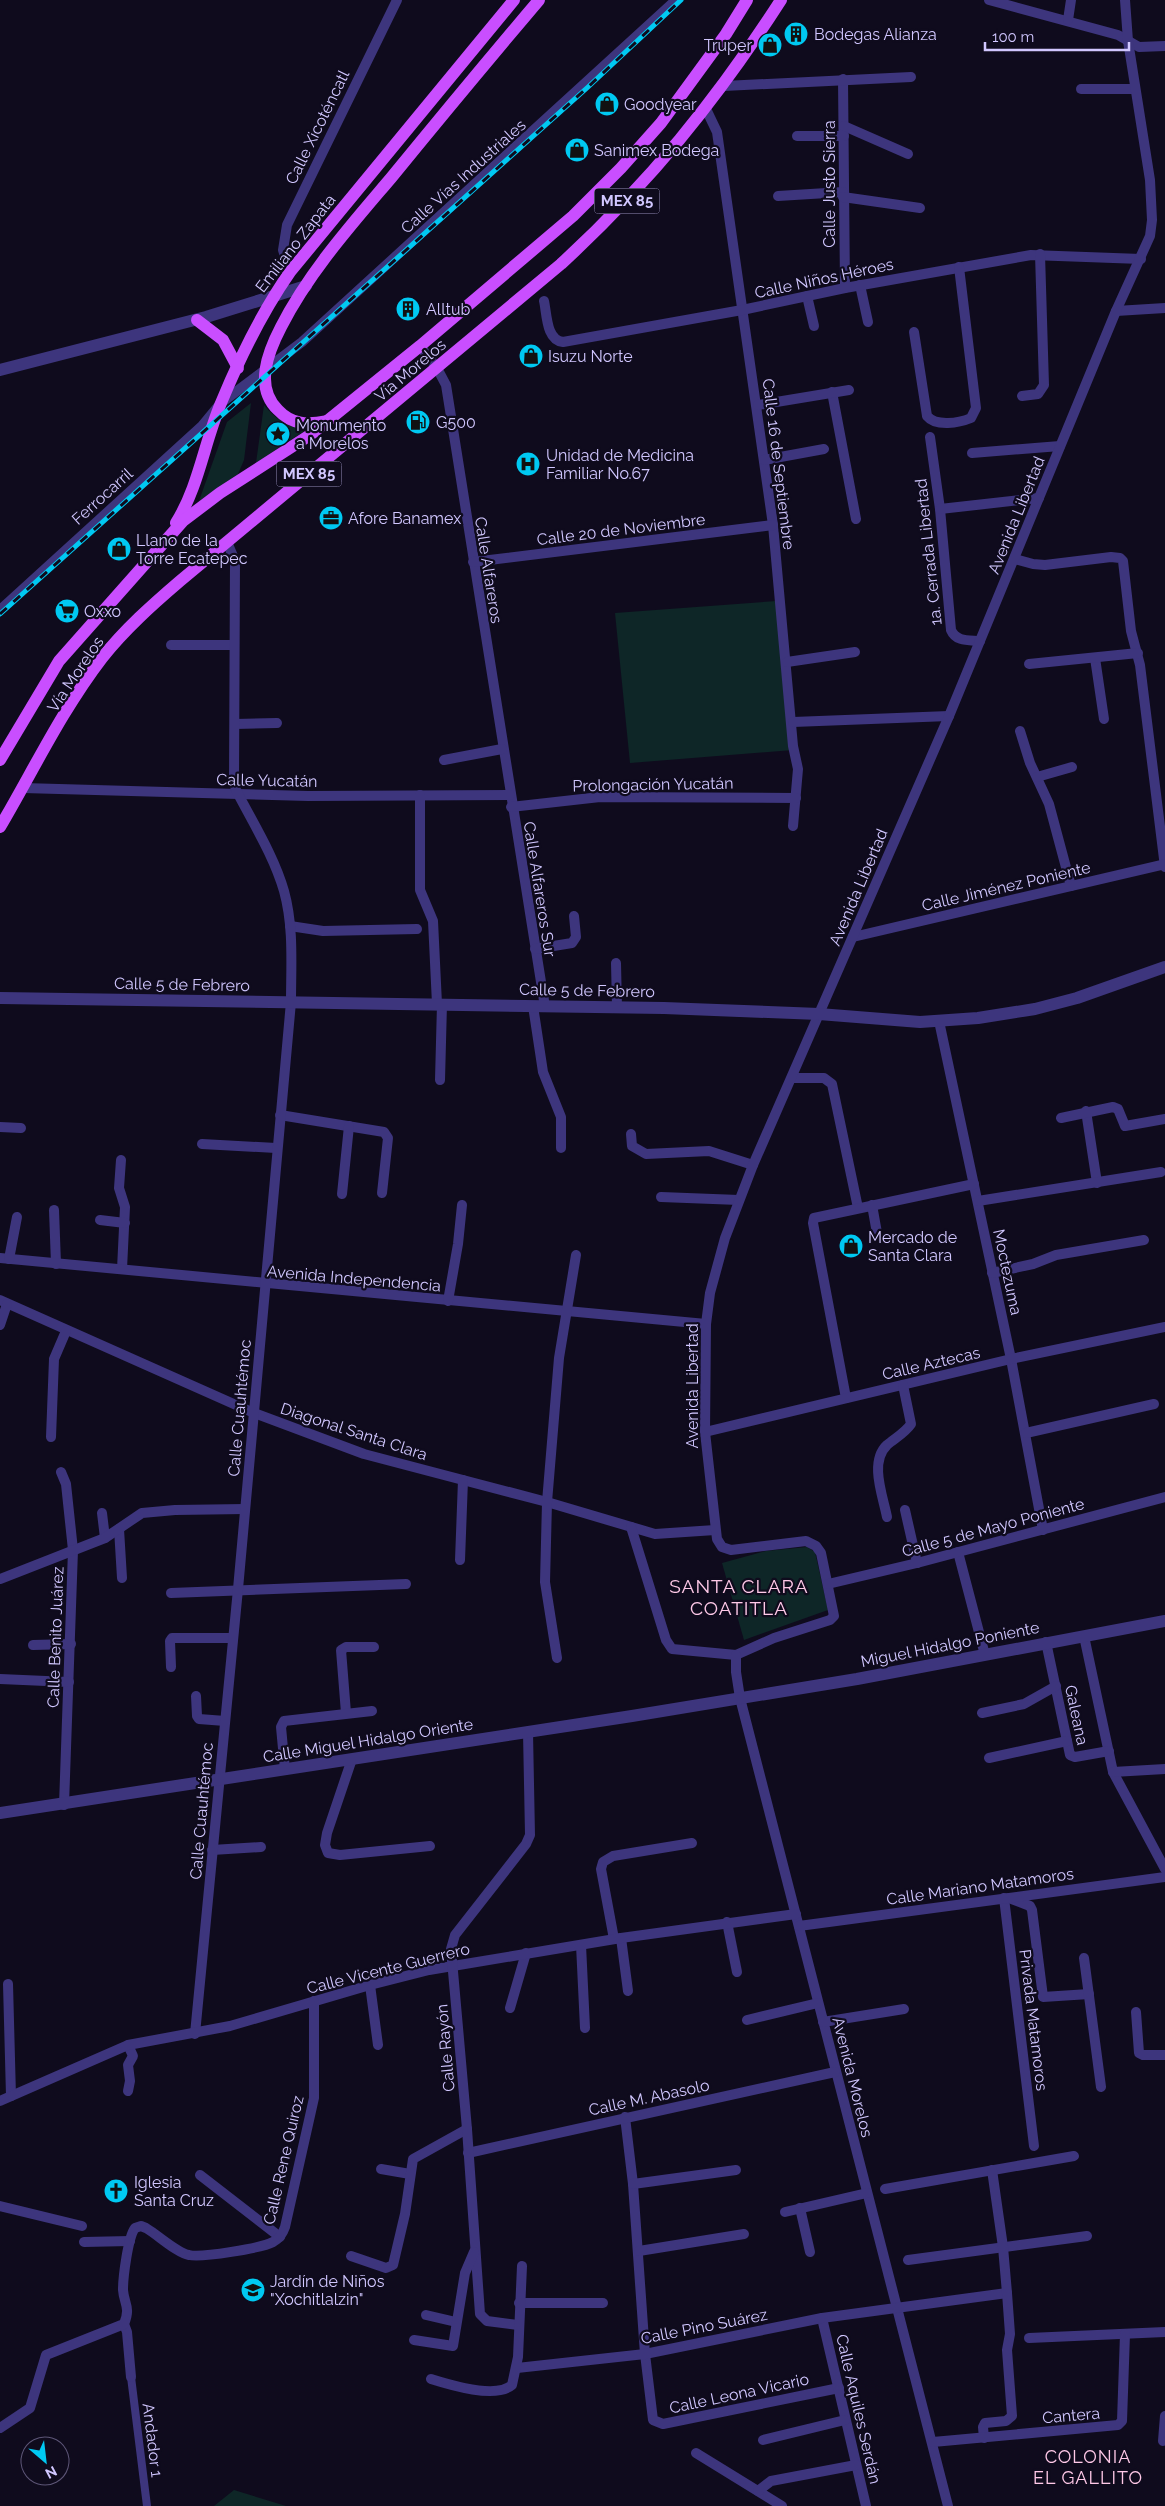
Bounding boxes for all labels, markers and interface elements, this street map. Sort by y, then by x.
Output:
scale bar [985,20,1129,52]
building icon: Bodegas Alianza [783,21,809,47]
place label: Bodegas Alianza [814,25,937,44]
text: 100 m [992,28,1034,46]
shop icon: Truper [757,32,783,58]
place label: Truper [704,36,752,55]
street label: Calle Xicoténcatl [282,67,354,187]
shop icon: Goodyear [594,91,620,117]
place label: Goodyear [624,95,697,114]
street label: Calle Vías Industriales [397,115,530,237]
street label: Calle Justo Sierra [820,120,839,248]
shop icon: Sanimex Bodega [564,137,590,163]
place label: Sanimex Bodega [594,141,719,160]
road number: MEX 85 [594,188,660,214]
street label: Emiliano Zapata [251,191,339,296]
street label: Calle Niños Héroes [753,254,896,302]
building icon: Alltub [395,296,421,322]
place label: Alltub [426,300,470,319]
street label: Vía Morelos [371,335,450,406]
shop icon: Isuzu Norte [518,343,544,369]
place label: Isuzu Norte [548,347,633,366]
street label: Calle 16 de Septiembre [759,377,798,551]
fuel station icon: G500 [405,409,431,435]
place label: G500 [436,413,476,432]
place label: Monumento a Morelos [296,416,386,453]
place icon: Monumento a Morelos [265,421,291,447]
place label: Unidad de Medicina Familiar No.67 [546,446,694,483]
hospital icon: Unidad de Medicina Familiar No.67 [515,451,541,477]
street label: Avenida Libertad [984,454,1049,577]
road number: MEX 85 [276,462,342,486]
street label: Ferrocarril [68,464,137,529]
street label: 1a. Cerrada Libertad [911,478,946,626]
office icon: Afore Banamex [318,505,344,531]
place label: Afore Banamex [348,509,461,528]
street label: Calle 20 de Noviembre [536,510,706,549]
street label: Calle Alfareros [471,515,506,625]
place label: Llano de la Torre Ecatepec [136,531,248,568]
shop icon: Llano de la Torre Ecatepec [106,536,132,562]
supermarket icon: Oxxo [54,598,80,624]
place label: Oxxo [84,602,121,621]
street label: Vía Morelos [43,633,108,716]
street label: Calle Yucatán [216,770,318,791]
street label: Prolongación Yucatán [572,774,734,795]
street label: Calle Alfareros Sur [519,820,560,958]
street label: Avenida Libertad [825,826,892,949]
street label: Calle Jiménez Poniente [920,858,1092,915]
street label: Calle 5 de Febrero [114,974,250,995]
street label: Calle 5 de Febrero [519,980,655,1001]
street label: Moctezuma [989,1227,1026,1317]
place label: Mercado de Santa Clara [868,1228,957,1265]
shop icon: Mercado de Santa Clara [838,1233,864,1259]
street label: Avenida Independencia [266,1261,442,1296]
street label: Avenida Libertad [683,1323,702,1449]
street label: Calle Cuauhtémoc [224,1339,255,1477]
street label: Calle Aztecas [880,1343,982,1384]
street label: Diagonal Santa Clara [278,1399,430,1464]
street label: Calle 5 de Mayo Poniente [900,1494,1086,1561]
street label: Calle Benito Juárez [44,1566,67,1708]
district label: SANTA CLARA COATITLA [669,1575,809,1619]
street label: Miguel Hidalgo Poniente [859,1618,1041,1671]
street label: Galeana [1061,1683,1092,1747]
street label: Calle Miguel Hidalgo Oriente [262,1715,474,1766]
street label: Calle Cuauhtémoc [186,1742,217,1880]
street label: Calle Mariano Matamoros [885,1864,1075,1909]
street label: Calle Vicente Guerrero [305,1939,472,1998]
street label: Privada Matamoros [1015,1948,1052,2092]
street label: Calle Rayón [432,2003,459,2093]
street label: Avenida Morelos [828,2015,877,2139]
street label: Calle M. Abasolo [587,2075,711,2120]
street label: Calle Rene Quiroz [259,2094,308,2226]
place label: Iglesia Santa Cruz [134,2173,214,2210]
church icon: Iglesia Santa Cruz [103,2178,129,2204]
place label: Jardín de Niños "Xochitlalzin" [270,2272,385,2309]
school or university icon: Jardín de Niños "Xochitlalzin" [240,2277,266,2303]
street label: Calle Pino Suárez [639,2305,769,2348]
street label: Calle Aquiles Serdán [832,2332,885,2486]
street label: Calle Leona Vicario [668,2369,811,2418]
street label: Andador 1 [139,2402,166,2478]
street label: Cantera [1041,2404,1101,2427]
north arrow [20,2436,70,2486]
district label: COLONIA EL GALLITO [1033,2446,1143,2488]
text: N [43,2463,60,2482]

